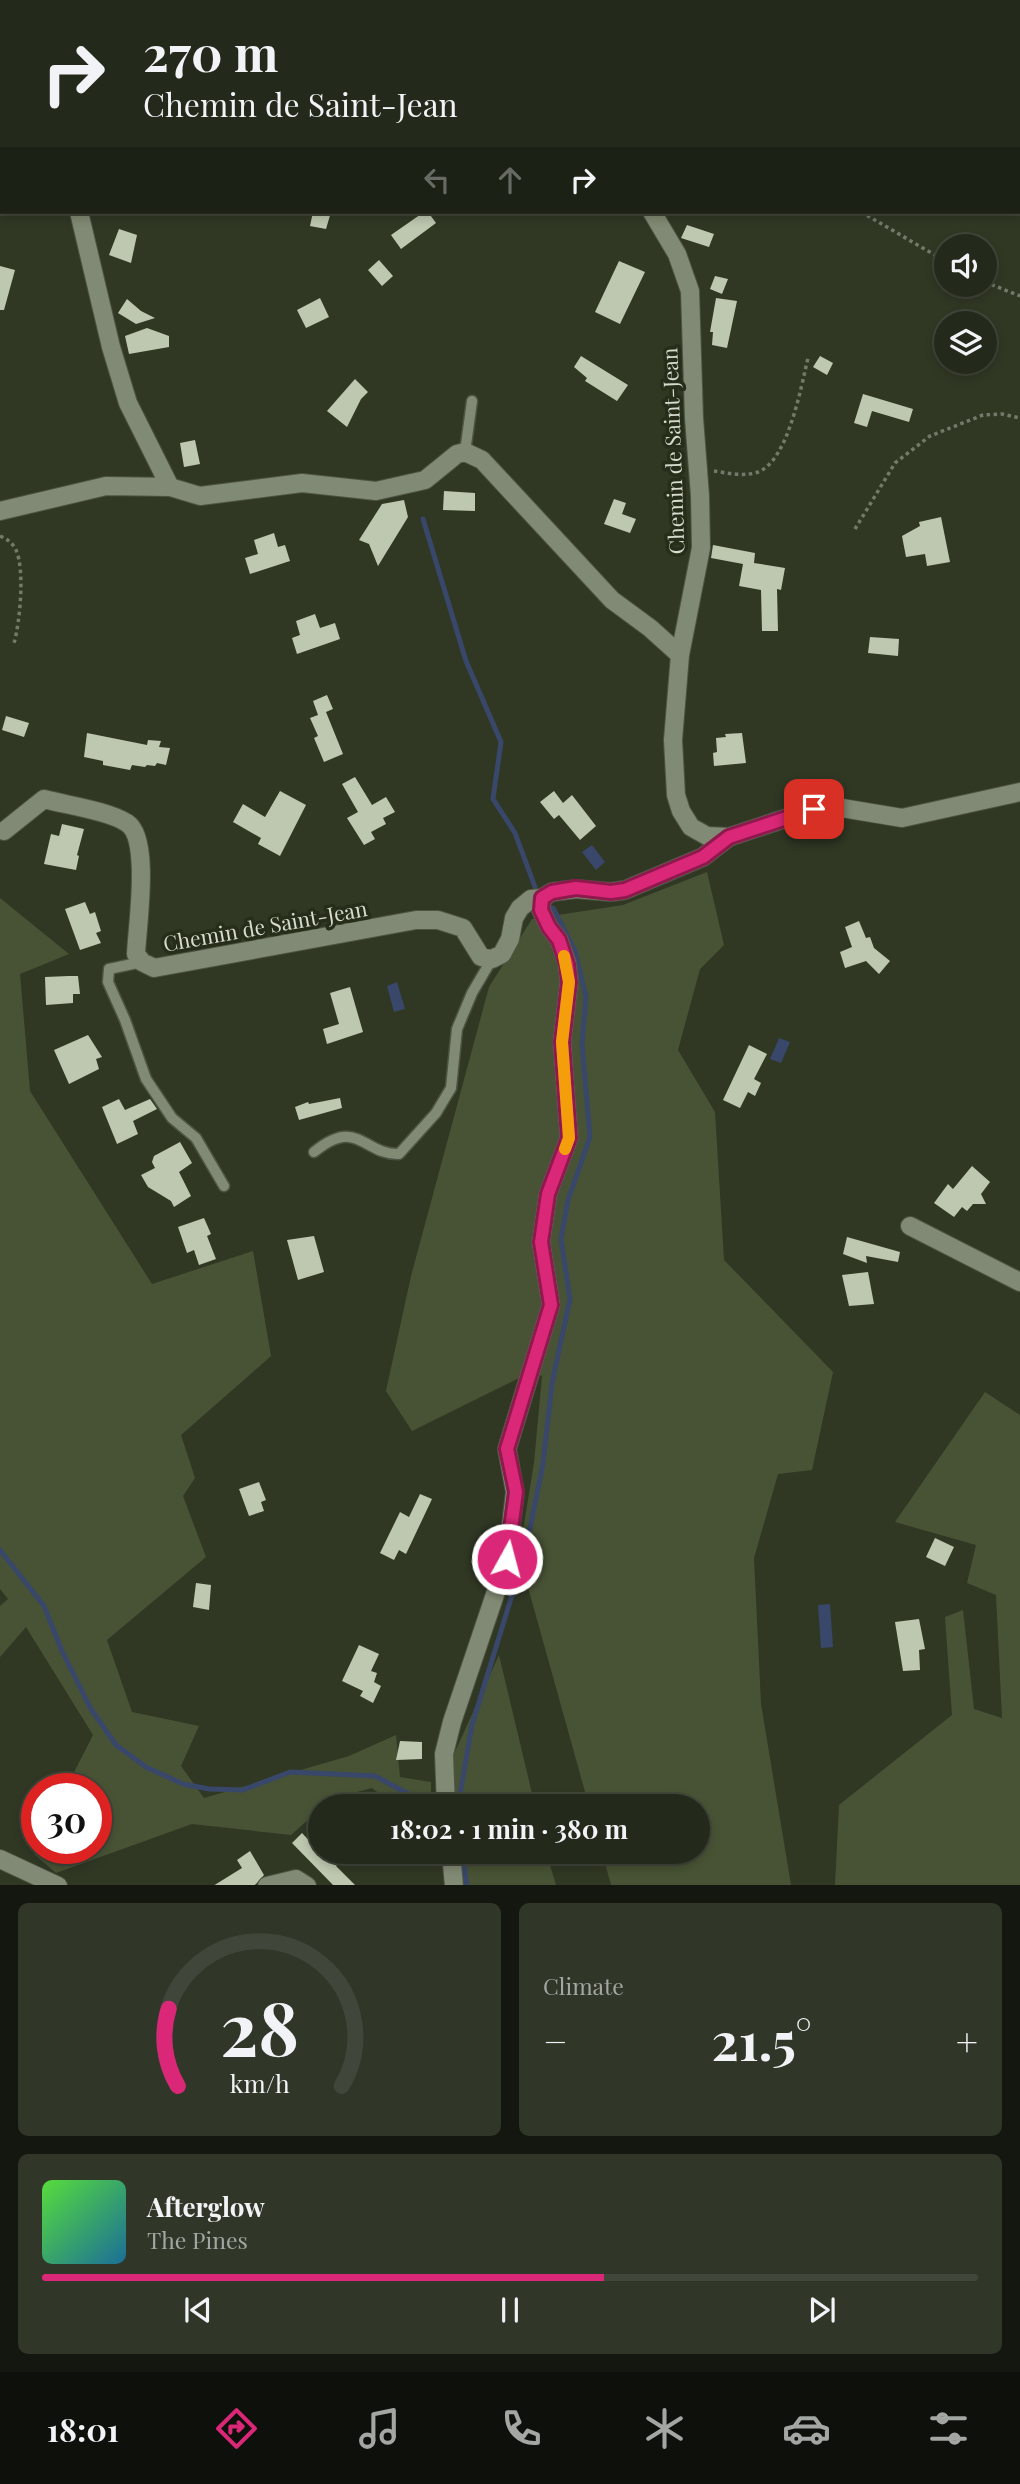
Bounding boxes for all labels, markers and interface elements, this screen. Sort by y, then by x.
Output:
text: 270 m [143,19,278,84]
icon: right [28,28,119,119]
text: Chemin de Saint-Jean [143,82,458,125]
icon: left [418,161,456,199]
icon: ahead [491,161,529,199]
icon: right [564,161,602,199]
map controls [934,234,997,374]
button: sound [934,234,997,297]
button: layers [934,311,997,374]
street label: Chemin de Saint-Jean [654,347,690,555]
pin [784,779,844,839]
icon: arrive [795,790,833,828]
street label: Chemin de Saint-Jean [161,893,370,957]
position arrow [470,1522,544,1596]
speed limit sign: 30 [21,1773,112,1864]
text: 18:02 · 1 min · 380 m [390,1811,628,1846]
text: Climate [543,1970,624,2001]
text: 28 [220,1977,299,2074]
text: 21.5° [712,2005,812,2074]
text: − [543,2015,568,2066]
text: + [956,2015,978,2066]
text: km/h [230,2065,290,2098]
text: Afterglow [147,2189,265,2224]
text: The Pines [147,2224,248,2255]
icon: previous [179,2291,217,2329]
icon: pause [491,2291,529,2329]
icon: next [803,2291,841,2329]
icon: directions [212,2404,261,2453]
icon: music [355,2404,404,2453]
icon: phone [497,2404,546,2453]
icon: climate [640,2404,689,2453]
icon: car [782,2404,831,2453]
icon: filters [924,2404,973,2453]
text: 18:01 [47,2407,119,2450]

